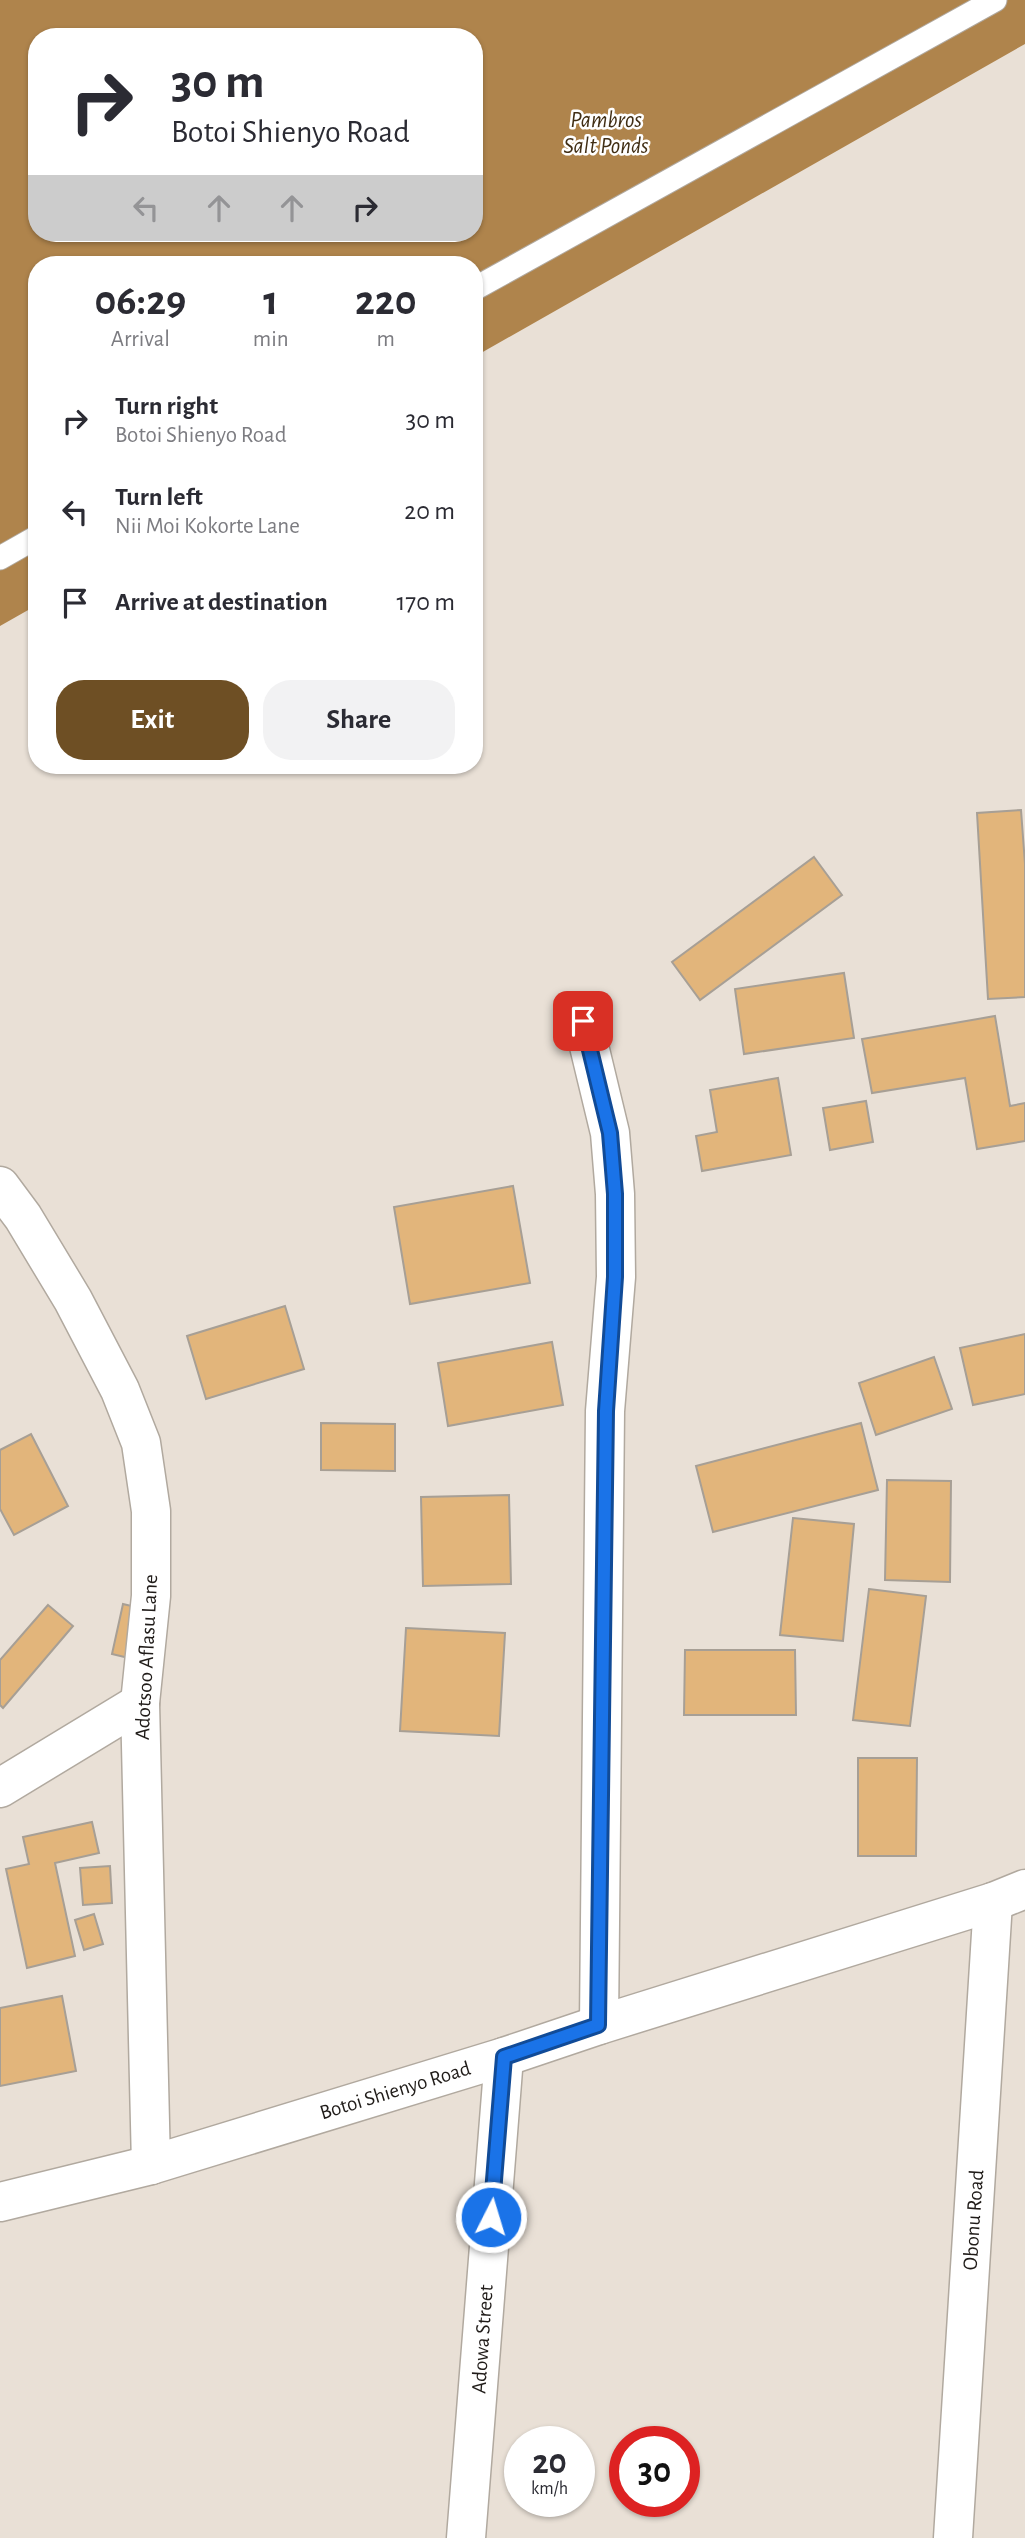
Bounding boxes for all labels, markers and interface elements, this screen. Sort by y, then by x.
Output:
icon: right [56,56,147,147]
text: 30 m [171,58,265,107]
water label: Pambros Salt Ponds [564,109,648,158]
text: Botoi Shienyo Road [171,116,410,148]
icon: left [127,189,165,227]
icon: ahead [200,189,238,227]
icon: ahead [273,189,311,227]
icon: right [346,189,384,227]
text: 06:29 [94,280,186,322]
text: 1 [263,280,278,322]
text: 220 [355,280,417,322]
text: Arrival [111,328,170,351]
text: min [253,328,289,351]
text: m [377,328,395,351]
text: Turn right [115,393,218,419]
icon: right [56,402,94,440]
text: 30 m [405,407,455,433]
text: Botoi Shienyo Road [115,424,287,447]
text: Turn left [115,484,203,510]
icon: left [56,493,94,531]
text: 20 m [404,498,455,524]
text: Nii Moi Kokorte Lane [115,515,300,538]
icon: arrive [56,584,94,622]
text: Arrive at destination [115,589,328,615]
text: 170 m [396,589,455,615]
button: Exit [56,680,249,760]
button: Share [263,680,455,760]
pin [553,991,613,1051]
icon: arrive [564,1002,602,1040]
street label: Adotsoo Aflasu Lane [132,1574,161,1740]
street label: Botoi Shienyo Road [317,2057,473,2123]
street label: Obonu Road [960,2169,988,2271]
position arrow [454,2180,528,2254]
street label: Adowa Street [468,2284,497,2394]
speed limit sign: 30 [609,2426,700,2517]
text: 20 [532,2445,567,2480]
text: km/h [531,2480,568,2498]

